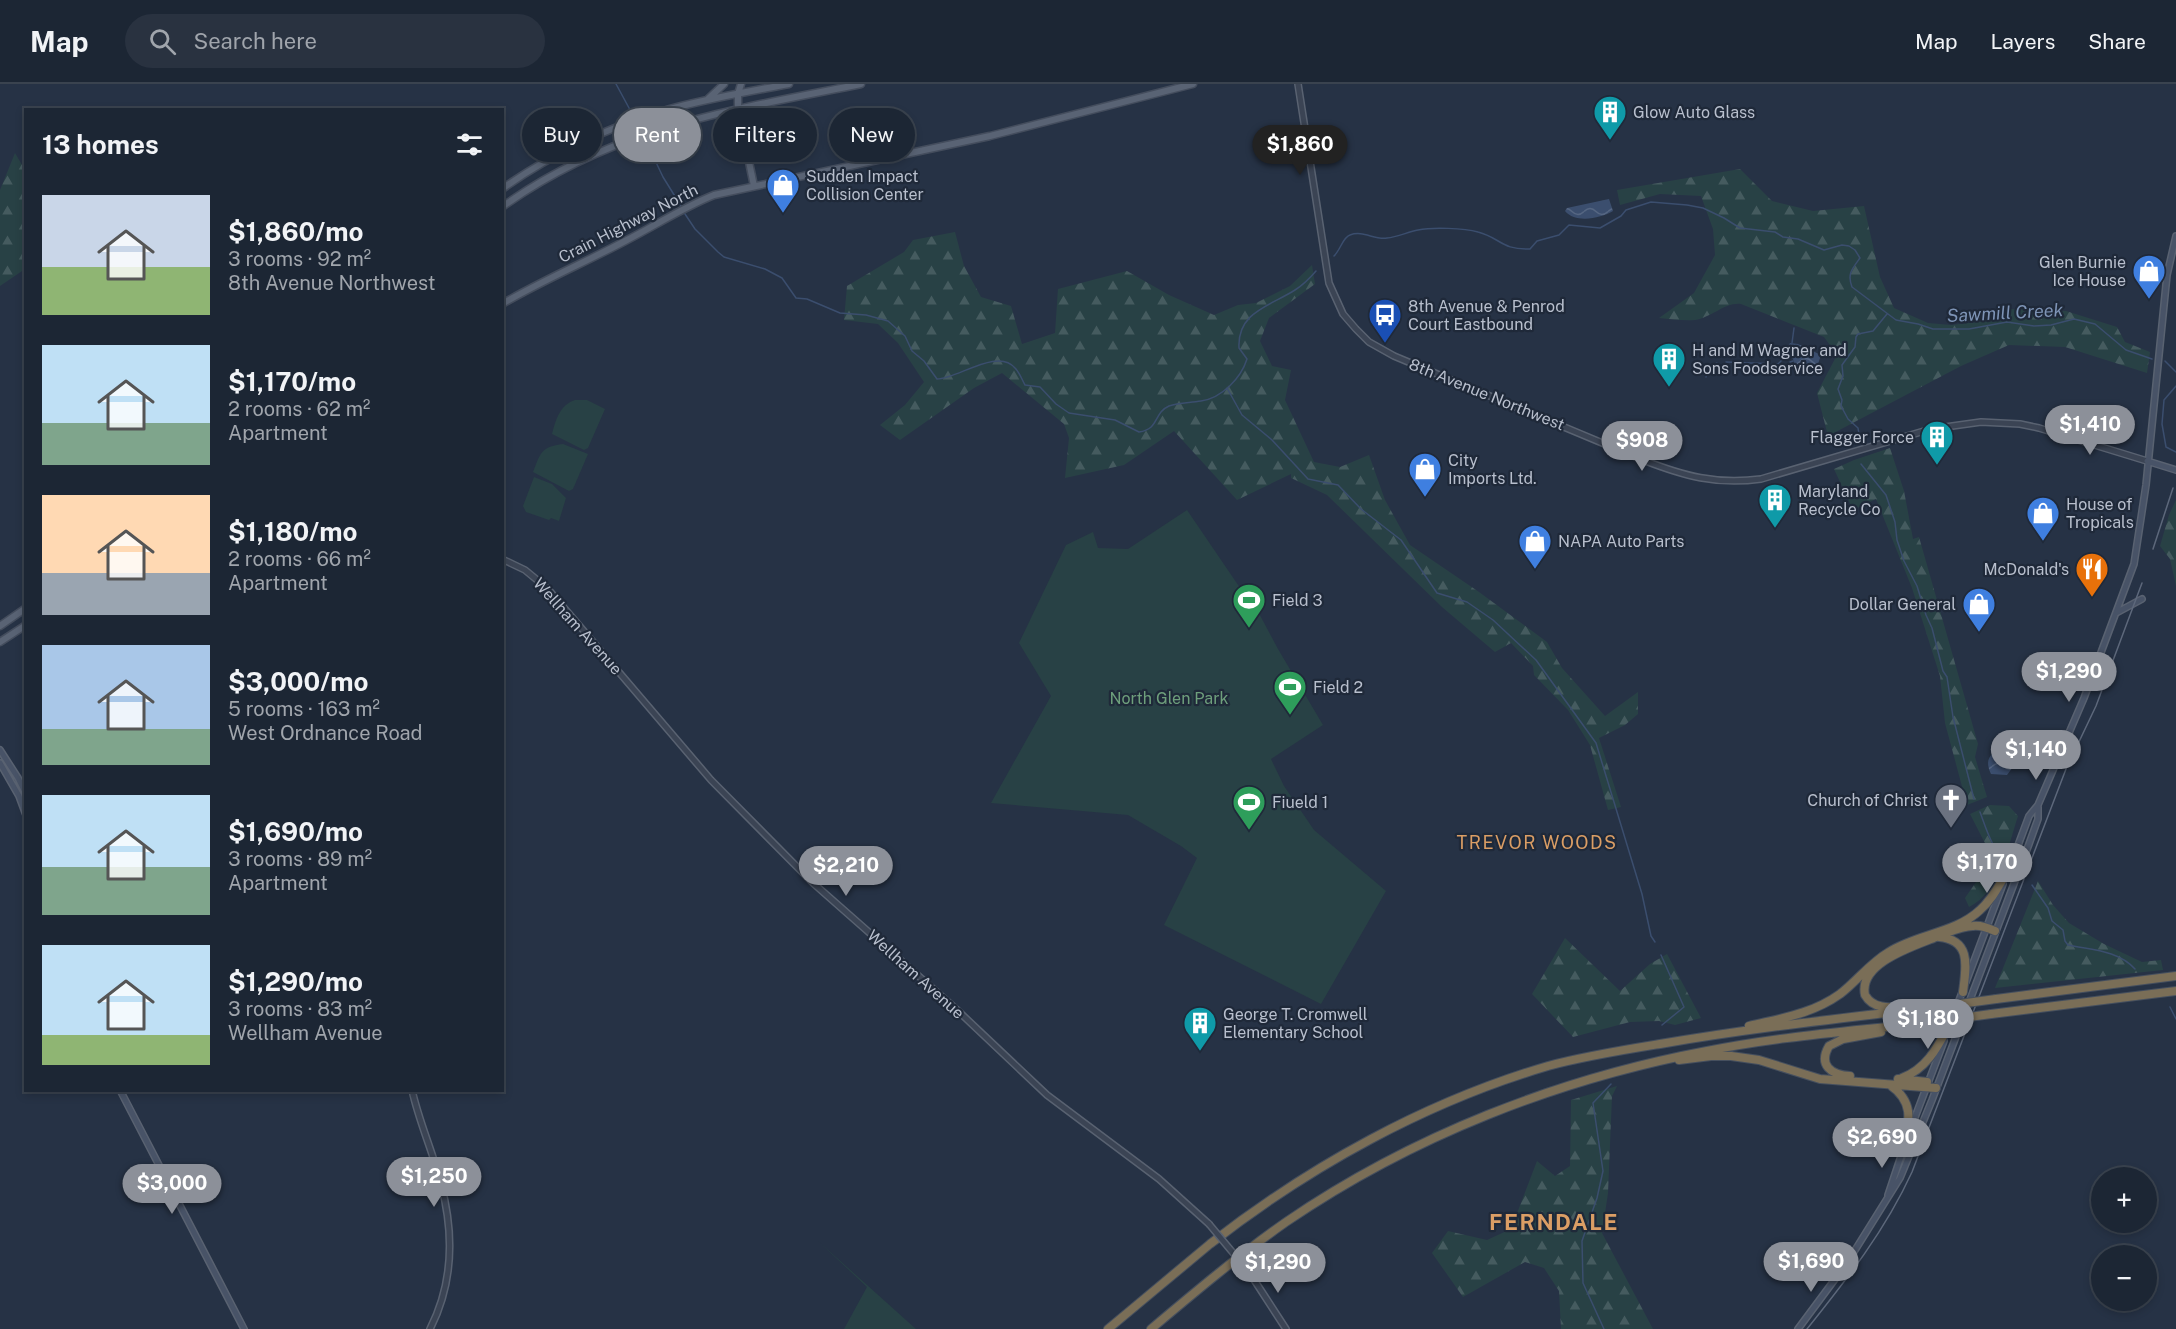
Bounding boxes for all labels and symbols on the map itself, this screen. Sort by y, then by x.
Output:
building icon: Glow Auto Glass [1592,94,1628,141]
place label: Glow Auto Glass [1633,103,1755,122]
pin: $1,860 [1251,125,1349,176]
shop icon: Sudden Impact Collision Center [765,167,801,214]
place label: Sudden Impact Collision Center [806,167,924,204]
street label: Crain Highway North [555,180,701,267]
place label: Glen Burnie Ice House [2039,253,2126,290]
shop icon: Glen Burnie Ice House [2131,253,2167,300]
bus stop icon: 8th Avenue & Penrod Court Eastbound [1367,297,1403,344]
place label: 8th Avenue & Penrod Court Eastbound [1408,297,1565,334]
water label: Sawmill Creek [1946,299,2064,326]
building icon: H and M Wagner and Sons Foodservice [1651,341,1687,388]
place label: H and M Wagner and Sons Foodservice [1692,341,1847,378]
street label: 8th Avenue Northwest [1406,355,1567,434]
pin: $1,410 [2041,405,2139,456]
building icon: Flagger Force [1919,419,1955,466]
pin: $908 [1606,421,1678,472]
place label: Flagger Force [1810,428,1914,447]
shop icon: City Imports Ltd. [1407,451,1443,498]
place label: City Imports Ltd. [1448,451,1537,488]
building icon: Maryland Recycle Co [1757,482,1793,529]
place label: Maryland Recycle Co [1798,482,1881,519]
shop icon: House of Tropicals [2025,495,2061,542]
place label: House of Tropicals [2066,495,2134,532]
shop icon: NAPA Auto Parts [1517,523,1553,570]
place label: NAPA Auto Parts [1558,532,1684,551]
restaurant icon: McDonald's [2074,551,2110,598]
place label: McDonald's [1983,560,2069,579]
street label: Wellham Avenue [529,574,626,679]
sports icon: Field 3 [1231,582,1267,629]
shop icon: Dollar General [1961,586,1997,633]
place label: Field 3 [1272,591,1323,610]
place label: Dollar General [1849,595,1956,614]
pin: $1,290 [2020,652,2118,703]
sports icon: Field 2 [1272,669,1308,716]
place label: Field 2 [1313,678,1363,697]
park label: North Glen Park [1110,689,1228,708]
pin: $1,140 [1987,730,2085,781]
church icon: Church of Christ [1933,782,1969,829]
sports icon: Fiueld 1 [1231,784,1267,831]
place label: Church of Christ [1807,791,1928,810]
place label: Fiueld 1 [1272,793,1328,812]
district label: TREVOR WOODS [1457,832,1617,853]
pin: $1,170 [1938,843,2036,894]
pin: $2,210 [797,846,895,897]
street label: Wellham Avenue [863,926,968,1023]
pin: $1,180 [1879,999,1977,1050]
building icon: George T. Cromwell Elementary School [1182,1005,1218,1052]
place label: George T. Cromwell Elementary School [1223,1005,1368,1042]
pin: $2,690 [1833,1118,1931,1169]
pin: $1,250 [385,1157,483,1208]
pin: $3,000 [123,1164,221,1215]
district label: FERNDALE [1489,1209,1619,1235]
pin: $1,690 [1762,1242,1860,1293]
pin: $1,290 [1229,1243,1327,1294]

